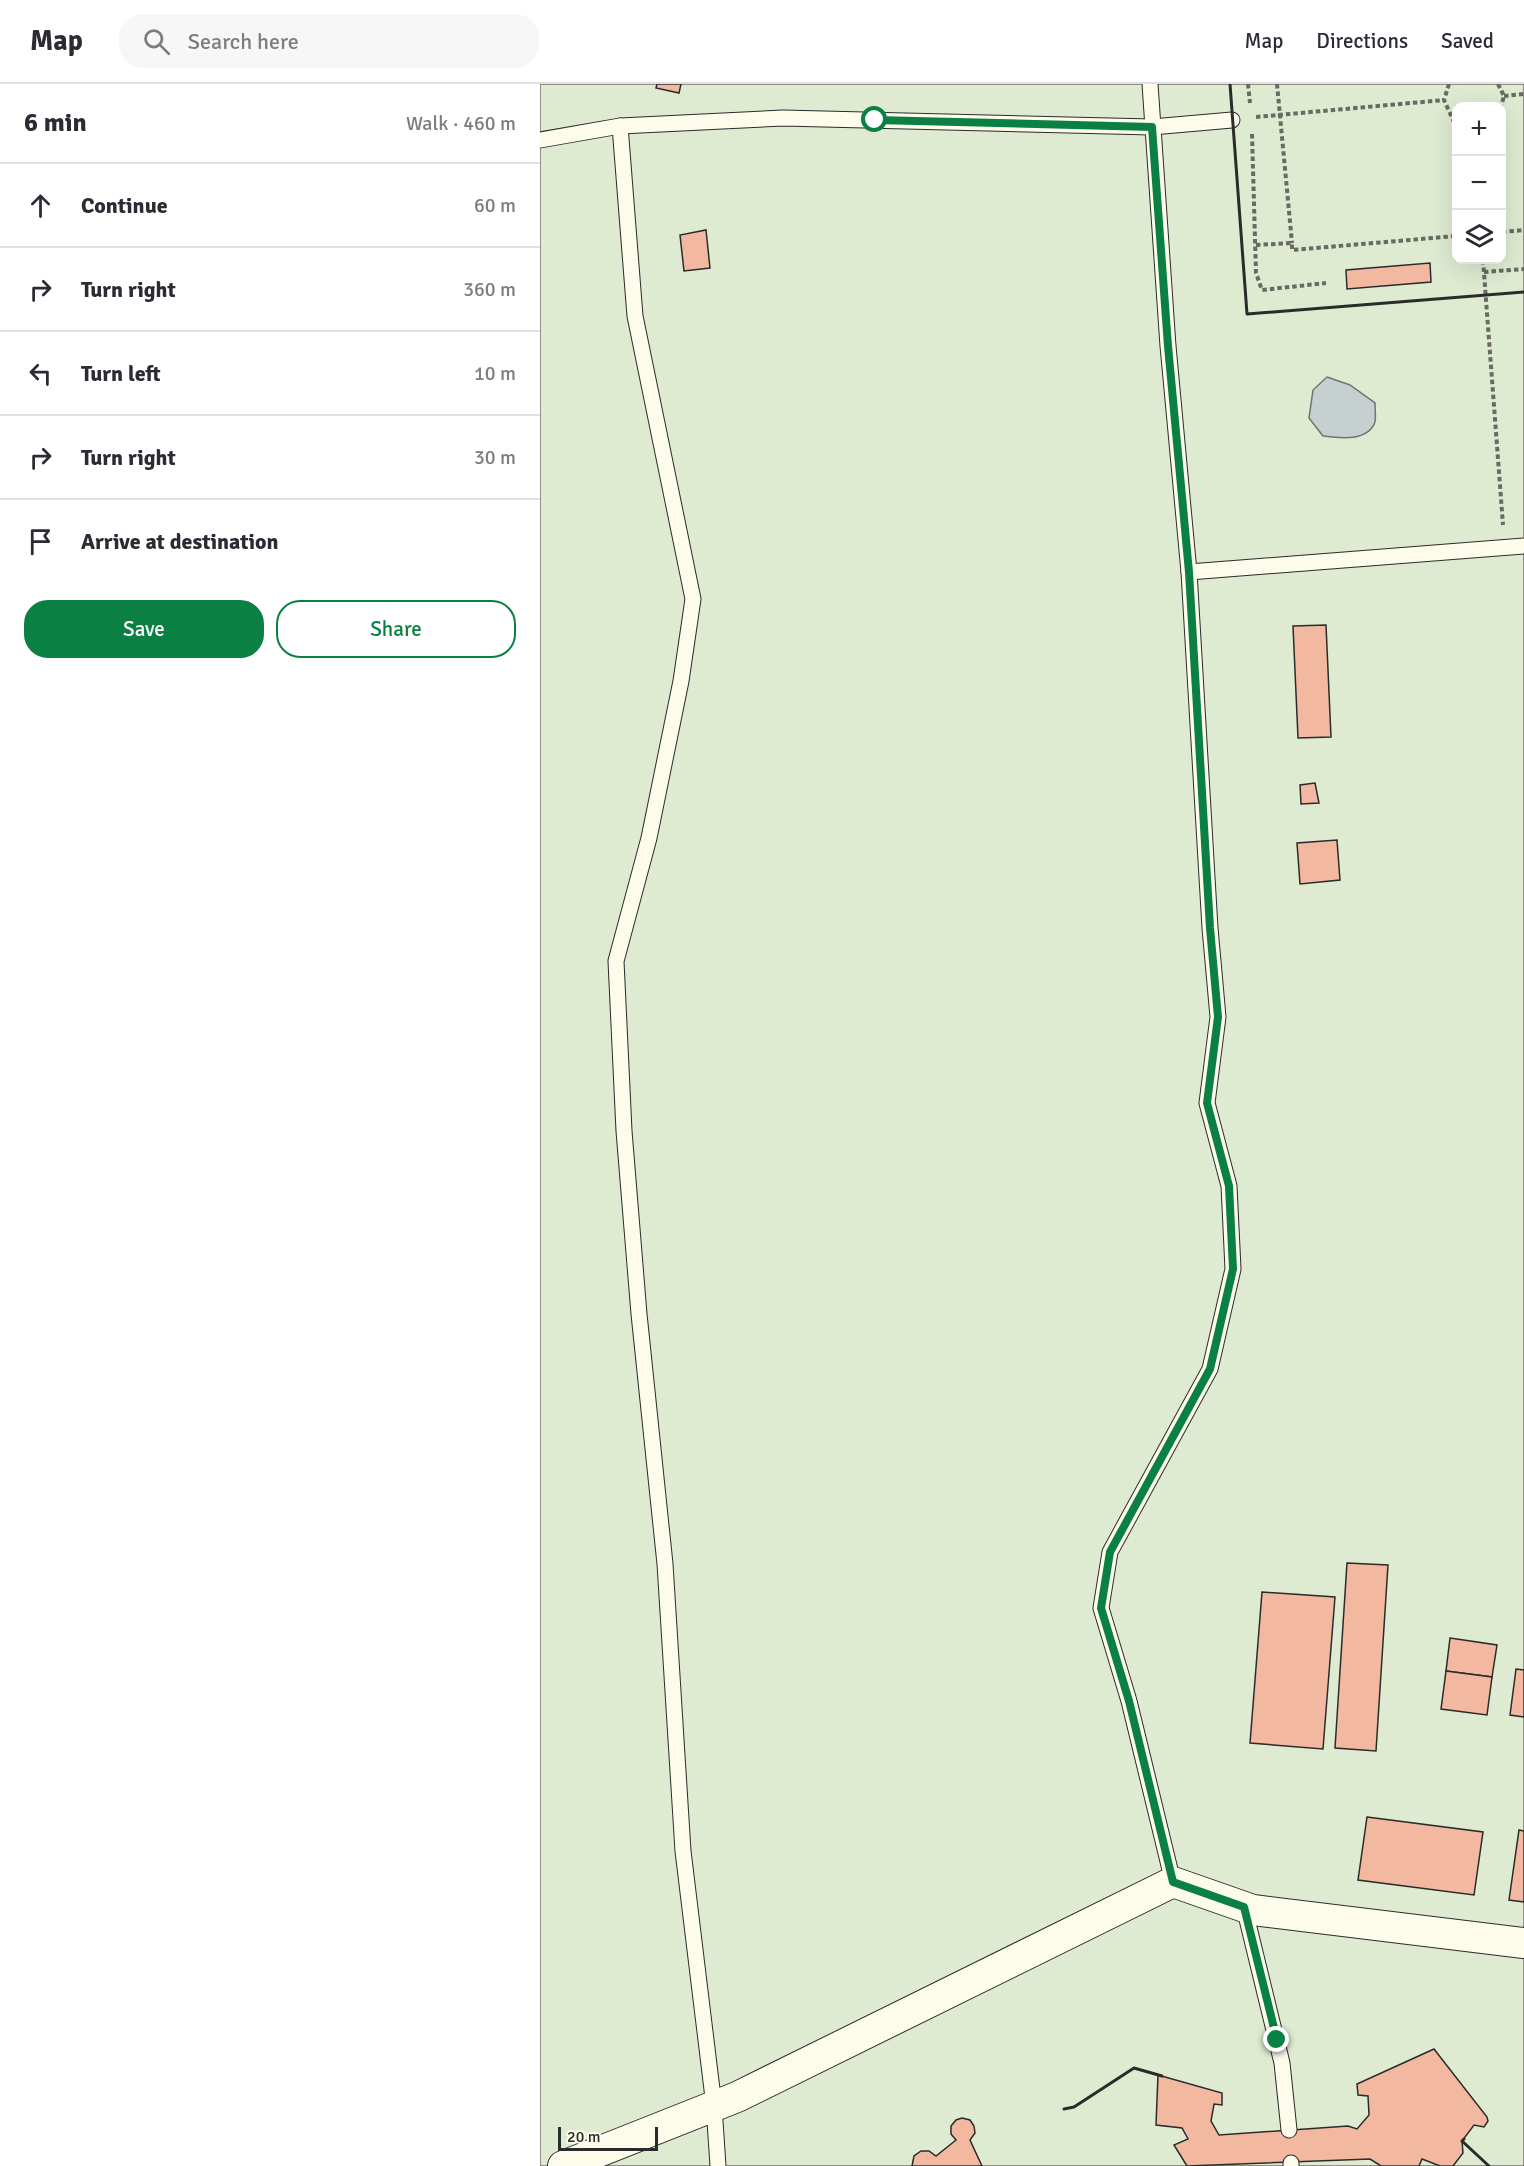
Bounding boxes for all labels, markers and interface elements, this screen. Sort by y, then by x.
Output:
search box [119,14,539,68]
text: Map [30,24,83,58]
icon: search [140,25,173,58]
text: Search here [188,28,299,55]
text: Map [1245,28,1283,54]
text: Directions [1316,28,1408,54]
text: Saved [1441,28,1494,54]
map controls [1452,102,1506,264]
button: + [1452,102,1506,156]
route start [861,106,887,132]
text: 6 min [24,107,87,139]
text: Walk · 460 m [406,111,516,136]
button: − [1452,156,1506,210]
icon: ahead [24,189,57,222]
text: Continue [81,192,168,219]
text: 60 m [474,193,516,218]
button: layers [1452,210,1506,264]
icon: right [24,273,57,306]
text: Turn right [81,276,176,303]
text: 360 m [463,277,516,302]
icon: left [24,357,57,390]
text: Turn left [81,360,161,387]
text: 10 m [474,361,516,386]
icon: right [24,441,57,474]
text: Turn right [81,444,176,471]
text: 30 m [474,445,516,470]
icon: arrive [24,525,57,558]
text: Arrive at destination [81,528,278,555]
button: Save [24,600,264,658]
button: Share [276,600,516,658]
route end [1263,2026,1289,2052]
scale bar [558,2124,658,2152]
text: 20 m [567,2127,601,2147]

